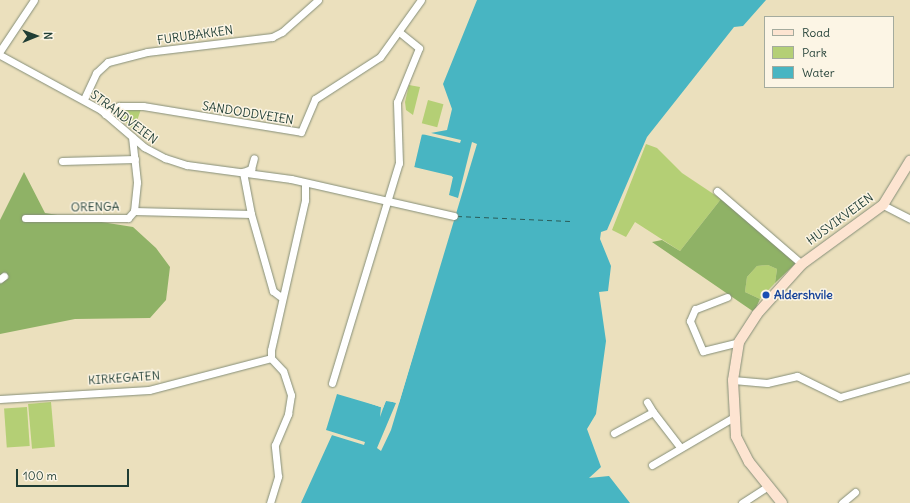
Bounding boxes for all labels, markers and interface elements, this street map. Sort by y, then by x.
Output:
north arrow [16,16,56,56]
legend [764,16,894,88]
street label: FURUBAKKEN [156,23,234,47]
text: Road [802,25,830,40]
text: N [41,32,55,40]
text: Park [802,45,827,60]
text: Water [802,65,835,80]
street label: STRANDVEIEN [88,87,160,147]
street label: SANDODDVEIEN [201,99,295,127]
street label: HUSVIKVEIEN [804,190,876,248]
street label: ORENGA [71,199,119,215]
place label: Aldershvile [774,288,833,302]
marker: Aldershvile [761,290,771,300]
street label: KIRKEGATEN [88,368,160,388]
scale bar [18,461,131,487]
text: 100 m [23,468,57,483]

